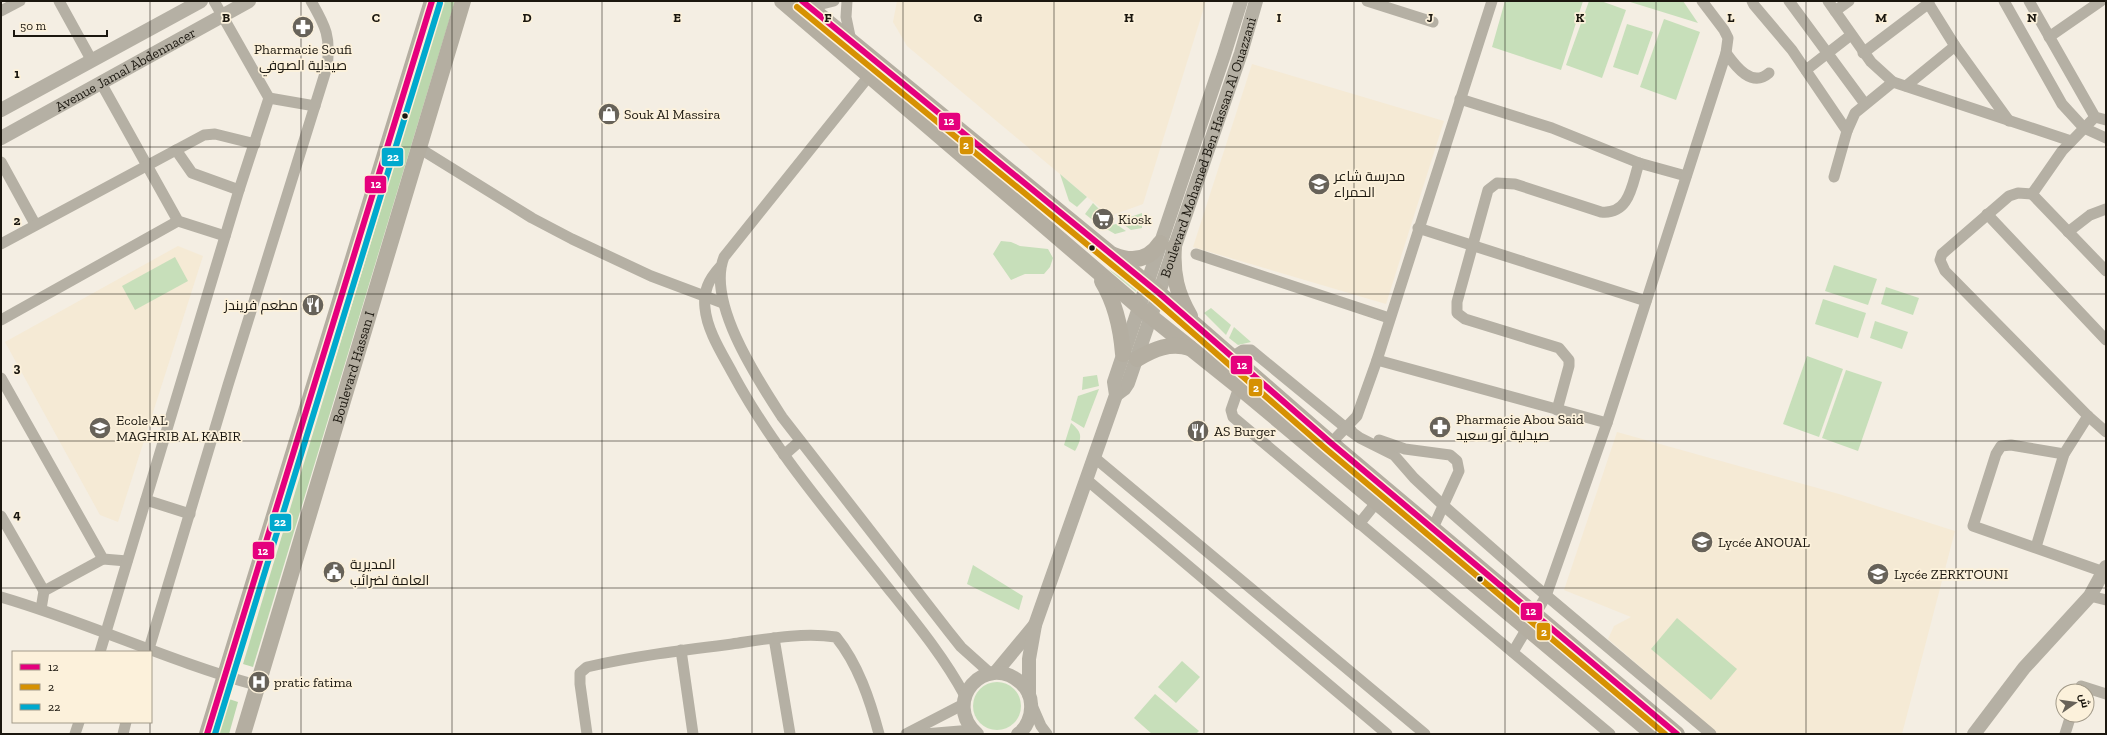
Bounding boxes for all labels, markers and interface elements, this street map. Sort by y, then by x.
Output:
text: B [222,10,230,25]
text: C [372,10,380,25]
text: D [522,10,532,25]
text: E [673,10,681,25]
text: F [824,10,832,25]
text: G [974,10,983,25]
text: H [1124,10,1134,25]
text: I [1277,10,1282,25]
text: J [1427,10,1433,25]
text: K [1576,10,1585,25]
text: L [1727,10,1735,25]
text: M [1875,10,1887,25]
text: N [2027,10,2037,25]
scale bar [14,12,107,38]
pharmacy icon: Pharmacie Soufi صيدلية الصوفي [290,14,316,40]
street label: Boulevard Mohamed Ben Hassan Al Ouazzani [1156,15,1259,280]
text: 50 m [20,19,47,33]
street label: Avenue Jamal Abdennacer [52,24,199,115]
place label: Pharmacie Soufi صيدلية الصوفي [254,41,352,77]
text: 1 [14,66,20,81]
shop icon: Souk Al Massira [596,101,622,127]
place label: Souk Al Massira [624,106,721,123]
unlabelled marker [400,111,410,121]
line badge: 12 [938,112,961,131]
text: 12 [944,115,954,128]
line badge: 2 [959,136,974,155]
text: 2 [963,139,969,152]
line badge: 22 [381,147,404,167]
text: 22 [387,151,399,164]
place label: مدرسة شاعر الحمراء [1333,168,1405,201]
school or university icon: مدرسة شاعر الحمراء [1306,171,1332,197]
line badge: 12 [364,175,387,194]
text: 12 [371,178,381,191]
supermarket icon: Kiosk [1090,206,1116,232]
place label: Kiosk [1118,211,1152,228]
text: 2 [14,213,21,228]
unlabelled marker [1087,243,1097,253]
restaurant icon: مطعم فريندز [300,292,326,318]
place label: مطعم فريندز [223,297,298,315]
street label: Boulevard Hassan I [328,309,378,425]
line badge: 12 [1230,355,1253,375]
text: 12 [1237,359,1247,372]
text: 3 [14,360,21,375]
line badge: 2 [1248,378,1263,397]
text: 2 [1253,382,1259,395]
place label: Pharmacie Abou Said صيدلية أبو سعيد [1456,411,1584,444]
place label: Ecole AL MAGHRIB AL KABIR [116,412,241,445]
pharmacy icon: Pharmacie Abou Said صيدلية أبو سعيد [1427,414,1453,440]
school or university icon: Ecole AL MAGHRIB AL KABIR [87,415,113,441]
restaurant icon: AS Burger [1185,418,1211,444]
place label: AS Burger [1214,423,1276,440]
text: 4 [13,507,21,522]
line badge: 22 [269,513,292,532]
text: 22 [274,516,286,529]
school or university icon: Lycée ANOUAL [1689,529,1715,555]
place label: Lycée ANOUAL [1718,534,1810,551]
line badge: 12 [252,541,275,560]
text: 12 [258,545,268,558]
place label: المديرية العامة لضرائب [350,556,429,589]
public building icon: المديرية العامة لضرائب [321,559,347,585]
school or university icon: Lycée ZERKTOUNI [1865,561,1891,587]
place label: Lycée ZERKTOUNI [1894,566,2008,583]
unlabelled marker [1475,574,1485,584]
line badge: 12 [1520,602,1543,621]
text: 12 [1526,605,1536,618]
line badge: 2 [1536,622,1551,641]
text: 2 [1541,626,1547,639]
legend [12,651,152,723]
text: 12 [48,660,59,674]
hospital icon: pratic fatima [246,669,272,695]
place label: pratic fatima [274,674,353,691]
text: 2 [48,680,54,694]
north arrow [2055,683,2095,723]
text: ش [2076,693,2092,709]
text: 22 [48,700,60,714]

